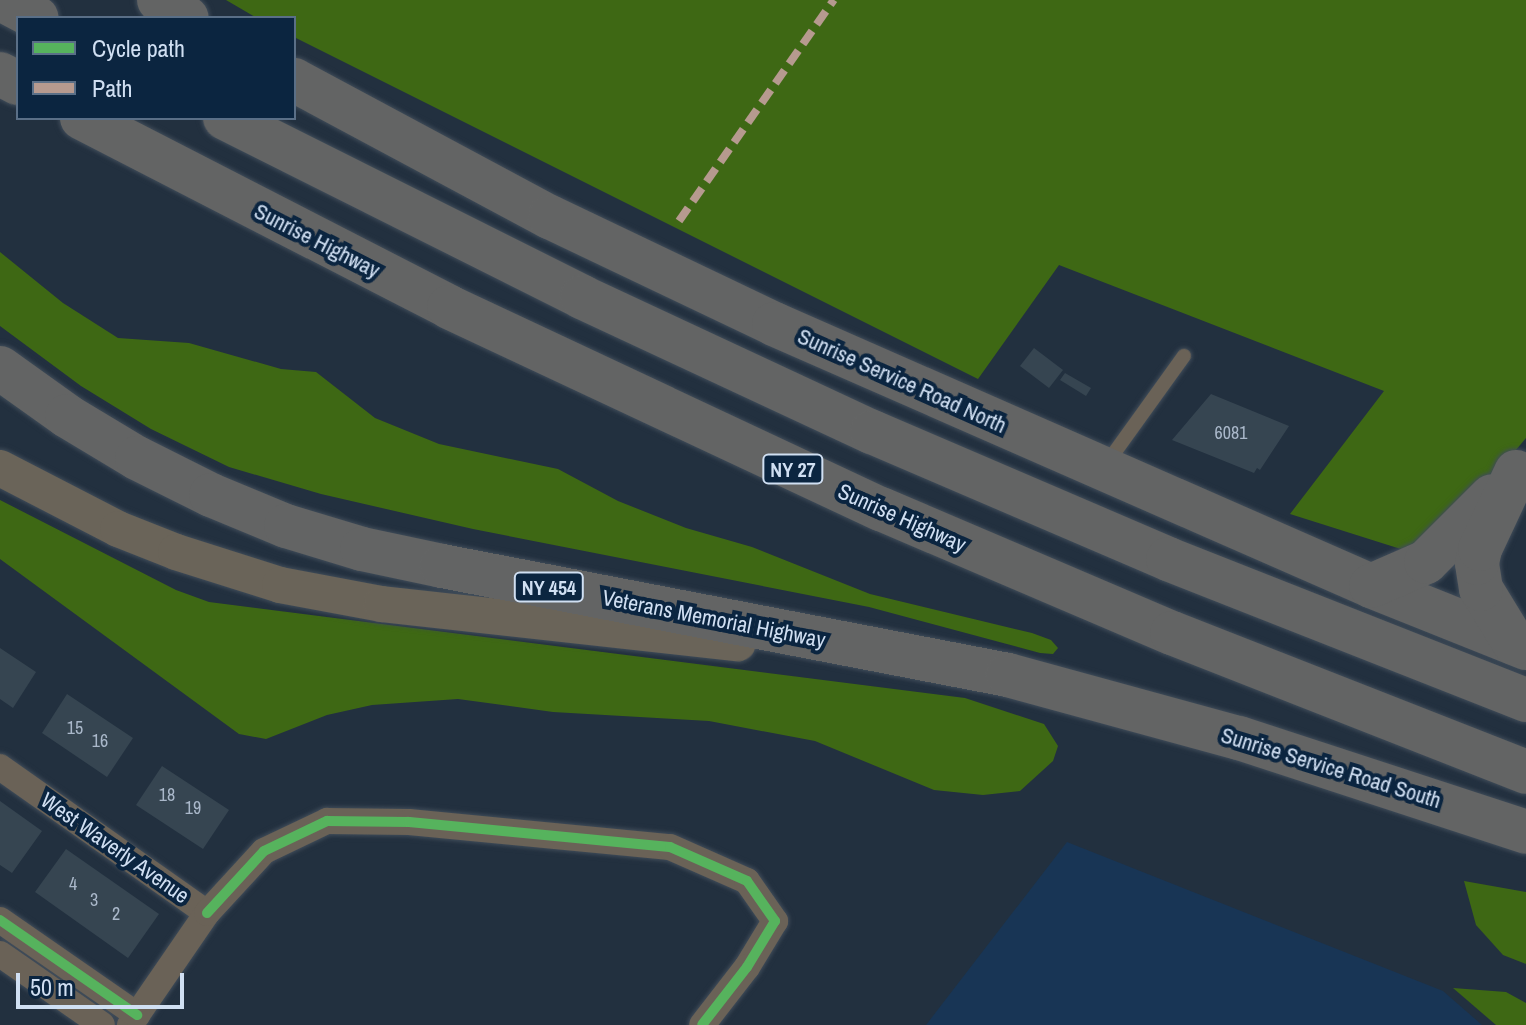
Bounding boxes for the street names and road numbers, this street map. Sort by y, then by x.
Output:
street label: Sunrise Highway [250,198,384,284]
street label: Sunrise Service Road North [794,323,1010,439]
road number: NY 27 [761,453,825,485]
street label: Sunrise Highway [834,478,970,558]
road number: NY 454 [513,571,585,603]
street label: Veterans Memorial Highway [600,584,828,654]
street label: Sunrise Service Road South [1218,722,1444,814]
street label: West Waverly Avenue [35,787,195,909]

